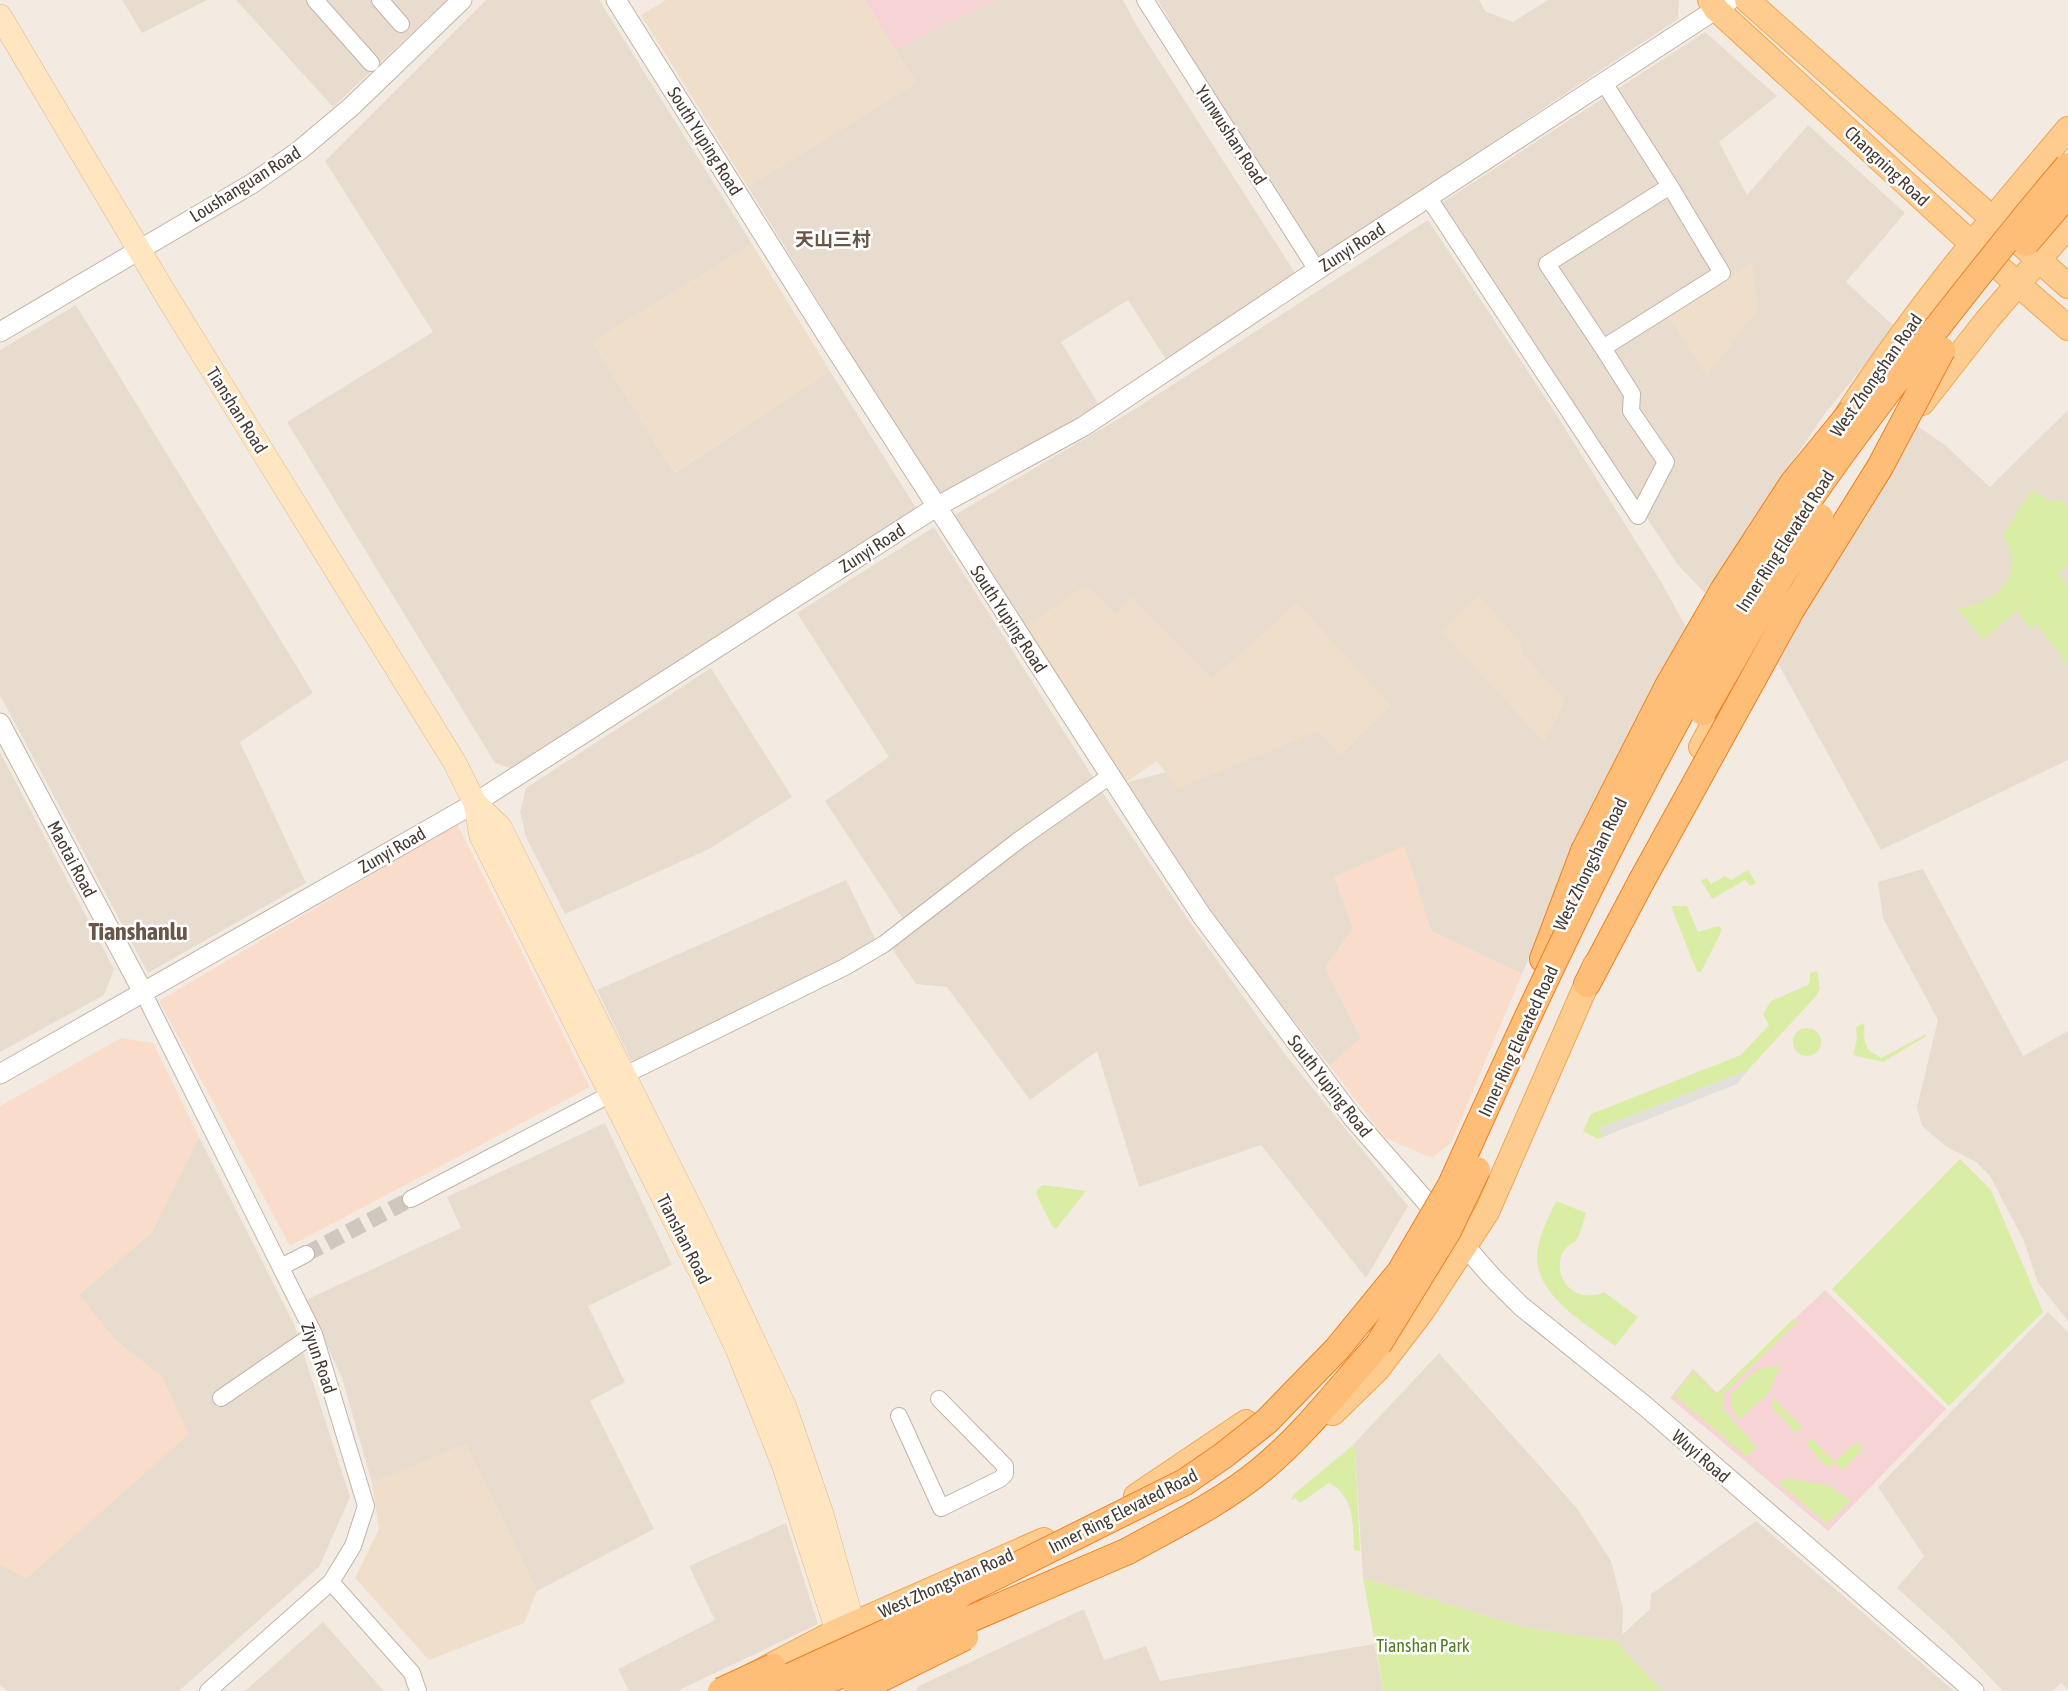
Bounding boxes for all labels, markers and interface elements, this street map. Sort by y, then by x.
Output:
street label: Yunwushan Road [1191,82,1271,188]
street label: South Yuping Road [663,83,747,199]
street label: Changning Road [1840,122,1934,210]
street label: Loushanguan Road [186,142,304,226]
street label: Zunyi Road [1315,218,1389,276]
district label: 天山三村 [795,228,871,250]
street label: West Zhongshan Road [1826,309,1926,441]
street label: Tianshan Road [202,363,272,457]
street label: Inner Ring Elevated Road [1731,466,1839,616]
street label: Zunyi Road [835,519,909,577]
street label: South Yuping Road [966,561,1052,677]
street label: West Zhongshan Road [1549,794,1631,934]
street label: Maotai Road [43,817,101,901]
street label: Zunyi Road [355,822,429,878]
district label: Tianshanlu [88,918,188,945]
street label: Inner Ring Elevated Road [1474,962,1562,1120]
street label: South Yuping Road [1284,1031,1376,1141]
street label: Tianshan Road [652,1191,716,1287]
street label: Ziyun Road [297,1320,341,1396]
street label: Wuyi Road [1668,1425,1734,1487]
street label: Inner Ring Elevated Road [1045,1464,1201,1558]
street label: West Zhongshan Road [875,1544,1017,1622]
park label: Tianshan Park [1376,1635,1470,1656]

